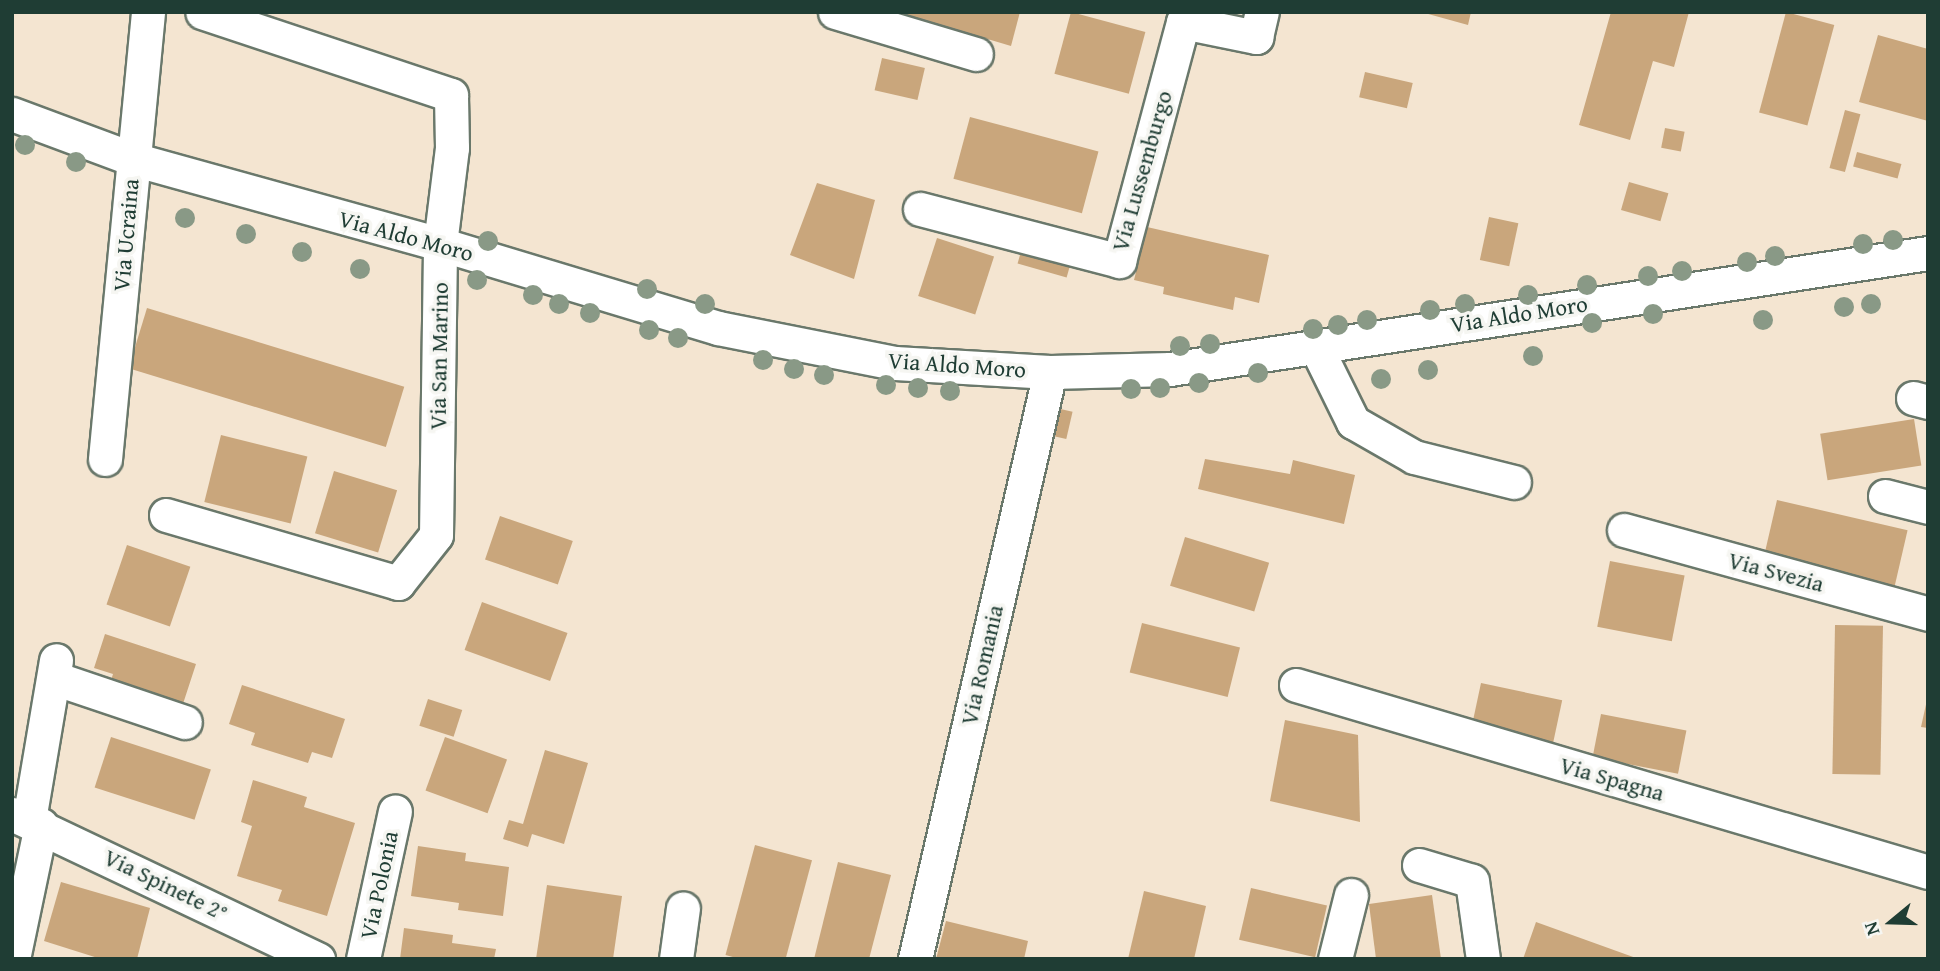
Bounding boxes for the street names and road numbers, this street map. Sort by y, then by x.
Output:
street label: Via Lussemburgo [1106,87,1178,255]
street label: Via Ucraina [107,177,145,293]
street label: Via Aldo Moro [336,205,476,267]
street label: Via San Marino [424,282,454,430]
street label: Via Aldo Moro [1448,290,1590,338]
street label: Via Aldo Moro [887,346,1027,384]
street label: Via Svezia [1725,546,1827,598]
street label: Via Romania [955,602,1009,728]
street label: Via Spagna [1557,751,1667,807]
street label: Via Polonia [354,828,404,942]
street label: Via Spinete 2° [99,843,233,927]

